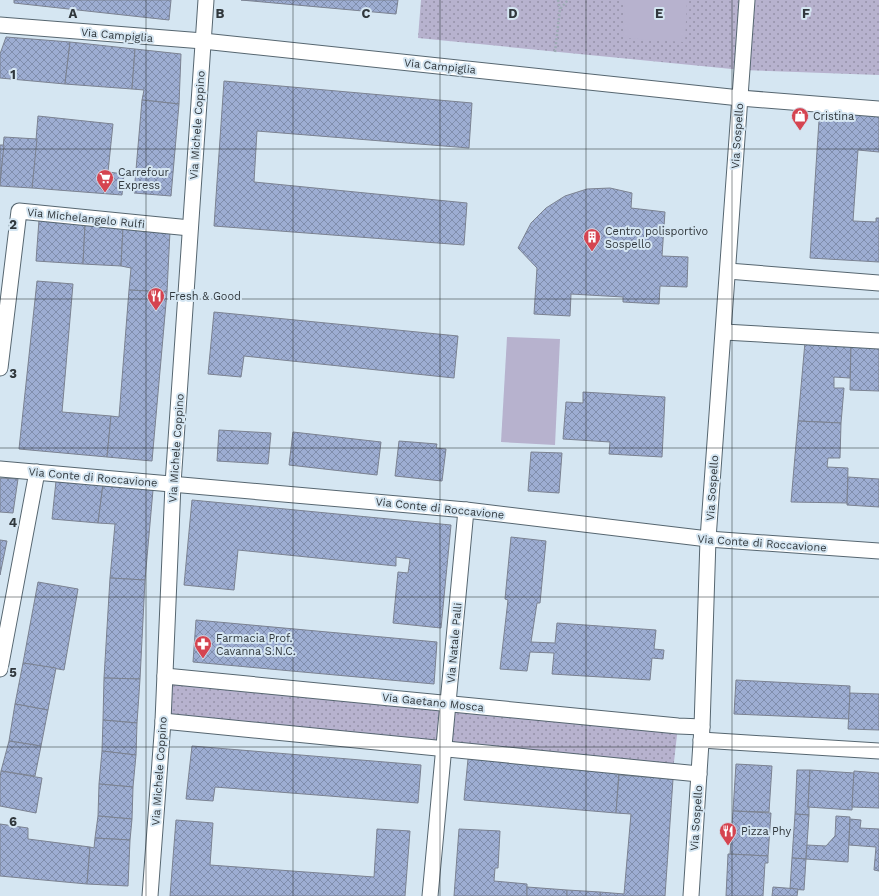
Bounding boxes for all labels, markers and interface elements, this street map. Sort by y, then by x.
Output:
text: A [69,6,78,21]
text: B [216,6,225,21]
text: C [362,6,371,21]
text: D [508,6,518,21]
text: E [655,6,663,21]
text: F [802,6,810,21]
street label: Via Campiglia [80,26,154,45]
street label: Via Campiglia [403,56,477,77]
text: 1 [10,67,16,82]
street label: Via Michele Coppino [187,70,208,180]
street label: Via Sospello [729,103,746,169]
shop icon: Cristina [790,106,810,131]
place label: Cristina [813,110,854,123]
place label: Carrefour Express [118,166,169,192]
supermarket icon: Carrefour Express [95,168,115,193]
street label: Via Michelangelo Rulfi [26,206,145,231]
text: 2 [9,217,17,232]
place label: Centro polisportivo Sospello [605,225,708,251]
building icon: Centro polisportivo Sospello [582,227,602,252]
restaurant icon: Fresh & Good [146,286,166,311]
place label: Fresh & Good [169,290,241,303]
text: 3 [9,366,17,381]
street label: Via Michele Coppino [166,393,187,503]
street label: Via Sospello [704,455,721,521]
street label: Via Conte di Roccavione [28,465,158,490]
street label: Via Conte di Roccavione [375,495,505,522]
text: 4 [9,515,18,530]
street label: Via Conte di Roccavione [697,533,827,554]
street label: Via Natale Palli [445,602,464,684]
place label: Farmacia Prof. Cavanna S.N.C. [216,632,296,658]
pharmacy icon: Farmacia Prof. Cavanna S.N.C. [193,634,213,659]
text: 5 [9,665,17,680]
street label: Via Gaetano Mosca [381,691,484,714]
street label: Via Michele Coppino [149,716,170,826]
street label: Via Sospello [688,785,705,851]
text: 6 [9,814,17,829]
restaurant icon: Pizza Phy [718,821,738,846]
place label: Pizza Phy [741,825,791,838]

